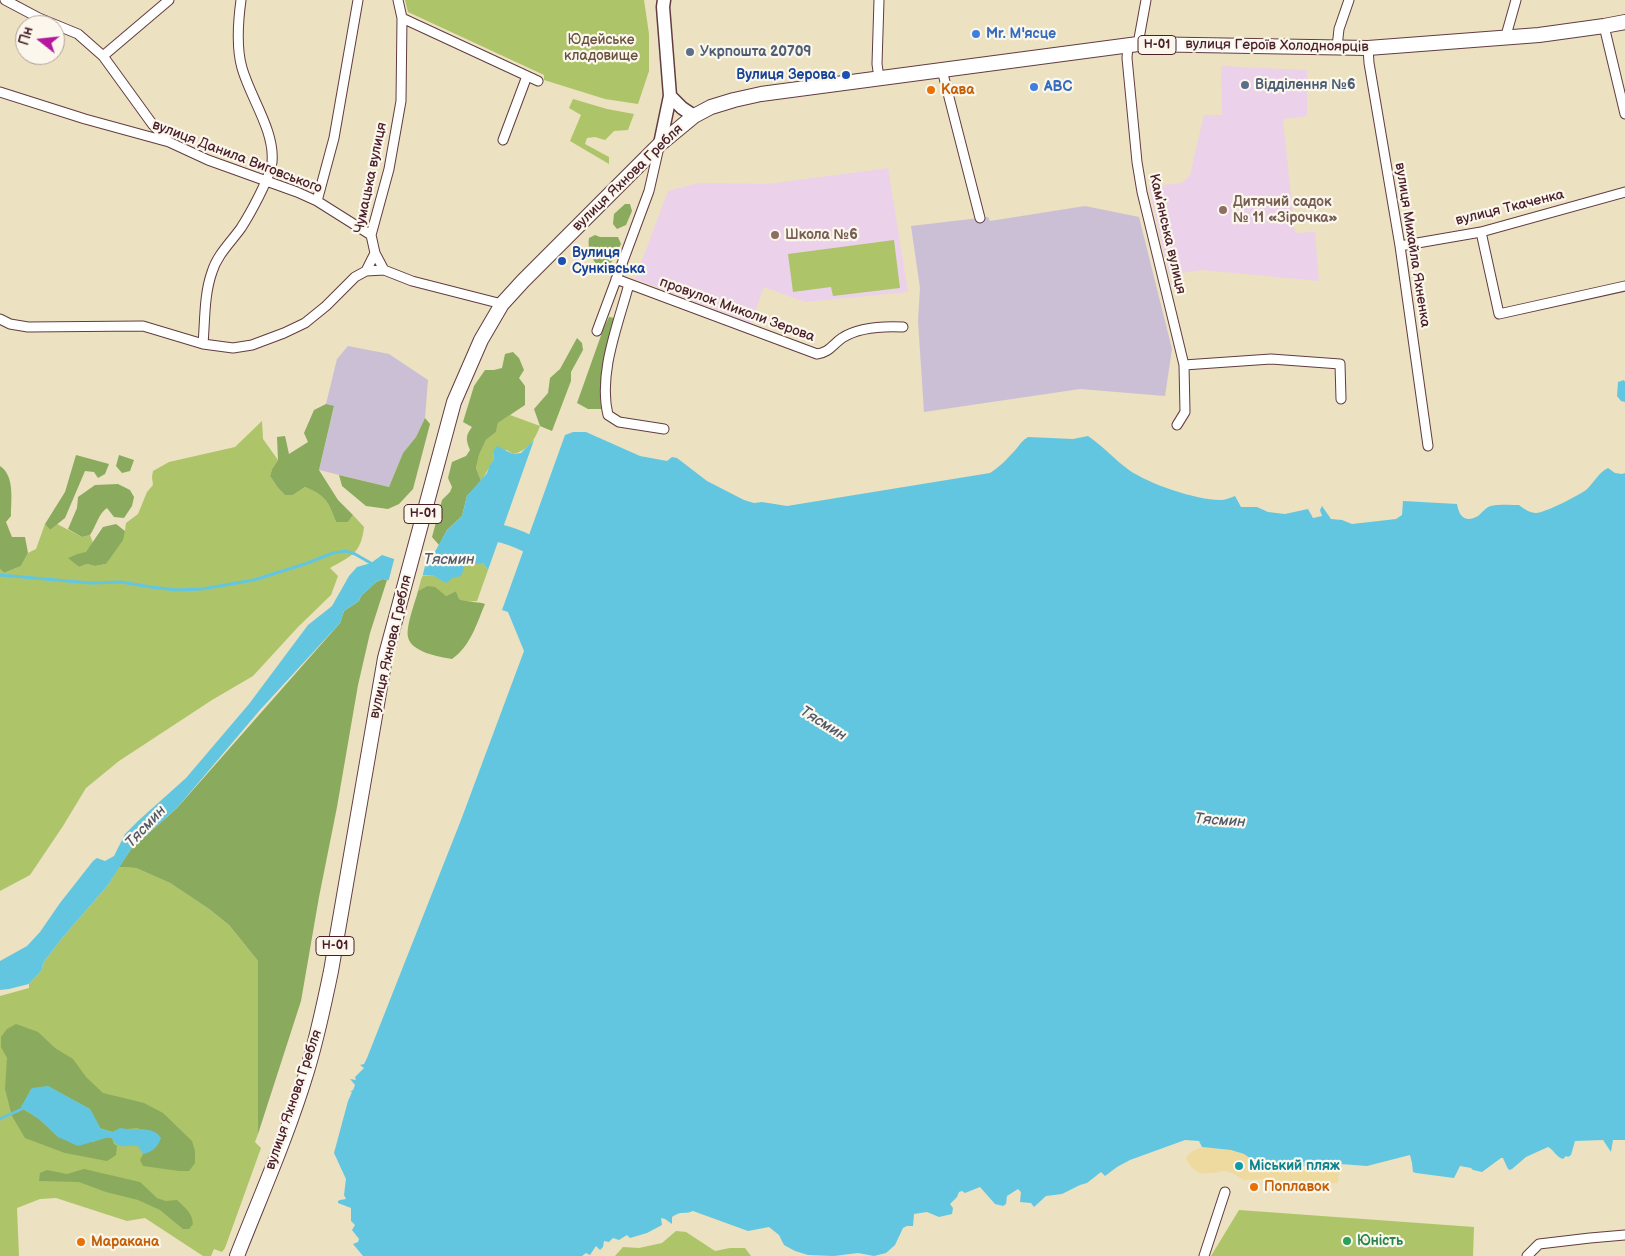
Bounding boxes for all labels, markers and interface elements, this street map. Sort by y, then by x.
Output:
north arrow [15,15,65,65]
text: Пн [15,25,37,47]
place label: Mr. М'ясце [986,26,1056,42]
marker: Mr. М'ясце [970,28,982,40]
park label: Юдейське кладовище [564,32,638,64]
road number: Н-01 [1138,36,1176,54]
street label: вулиця Героїв Холодноярців [1185,36,1369,56]
place label: Укрпошта 20709 [700,44,812,60]
marker: Укрпошта 20709 [684,46,696,58]
place label: Вулиця Зерова [736,67,836,83]
marker: Вулиця Зерова [840,69,852,81]
place label: Відділення №6 [1255,77,1355,93]
place label: ABC [1044,79,1072,95]
marker: Відділення №6 [1239,79,1251,91]
marker: ABC [1028,81,1040,93]
place label: Кава [941,82,974,98]
marker: Кава [925,84,937,96]
street label: вулиця Данила Виговського [150,117,324,197]
street label: Чумацька вулиця [351,121,391,235]
street label: вулиця Яхнова Гребля [569,121,687,235]
street label: вулиця Михайла Яхненка [1391,161,1433,329]
street label: Камʼянська вулиця [1145,172,1189,296]
street label: вулиця Ткаченка [1454,186,1566,230]
place label: Дитячий садок № 11 «Зірочка» [1233,194,1338,226]
marker: Дитячий садок № 11 «Зірочка» [1217,204,1229,216]
place label: Школа №6 [785,227,858,243]
marker: Школа №6 [769,229,781,241]
place label: Вулиця Сунківська [572,245,645,278]
marker: Вулиця Сунківська [556,255,568,267]
street label: провулок Миколи Зерова [657,274,817,346]
road number: Н-01 [404,504,442,524]
water label: Тясмин [423,551,475,569]
street label: вулиця Яхнова Гребля [366,574,416,720]
water label: Тясмин [797,703,849,745]
water label: Тясмин [122,802,170,852]
water label: Тясмин [1194,810,1246,832]
road number: Н-01 [316,936,354,956]
street label: вулиця Яхнова Гребля [262,1028,326,1172]
place label: Міський пляж [1249,1158,1340,1174]
marker: Міський пляж [1233,1160,1245,1172]
place label: Поплавок [1264,1179,1329,1195]
marker: Поплавок [1248,1181,1260,1193]
place label: Юність [1357,1233,1403,1249]
place label: Маракана [91,1234,159,1250]
marker: Юність [1341,1235,1353,1247]
marker: Маракана [75,1236,87,1248]

